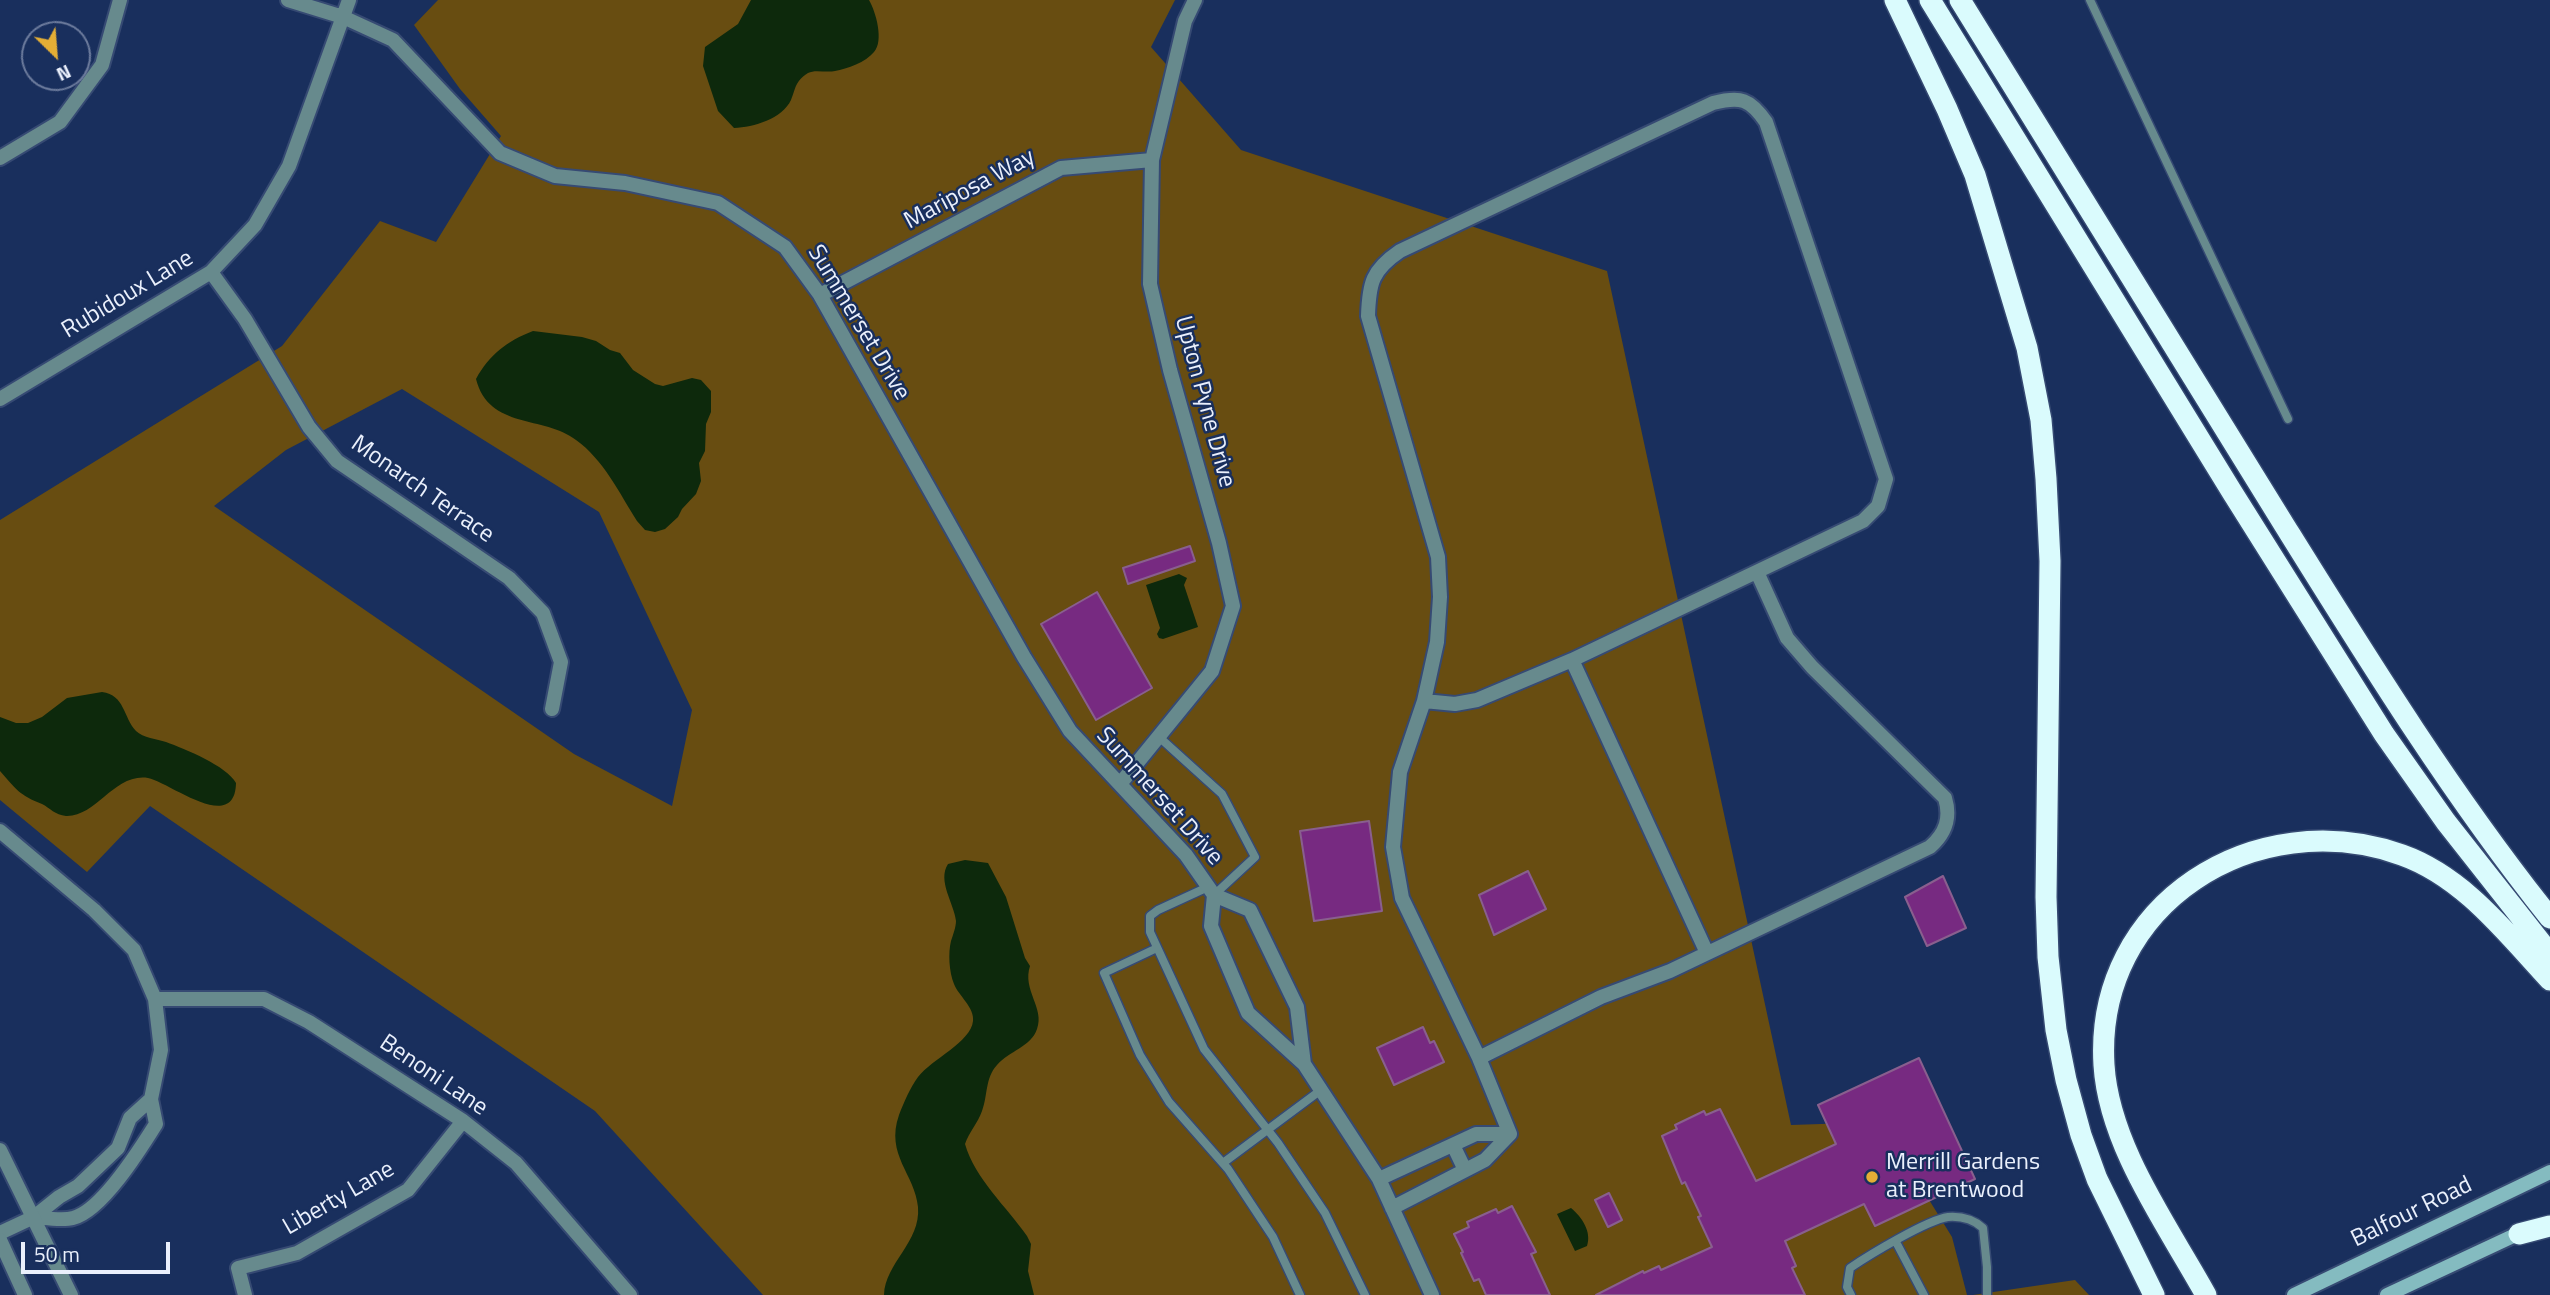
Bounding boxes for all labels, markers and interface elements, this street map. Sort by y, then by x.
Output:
north arrow [21,21,91,91]
text: N [52,58,76,90]
street label: Mariposa Way [900,144,1040,236]
street label: Summerset Drive [800,240,916,406]
street label: Rubidoux Lane [57,245,199,345]
street label: Upton Pyne Drive [1167,313,1241,491]
street label: Monarch Terrace [345,430,499,550]
street label: Summerset Drive [1090,722,1228,872]
street label: Benoni Lane [373,1029,493,1123]
place label: Merrill Gardens at Brentwood [1886,1149,2040,1205]
street label: Liberty Lane [278,1156,400,1242]
marker: Merrill Gardens at Brentwood [1864,1169,1880,1185]
street label: Balfour Road [2347,1171,2477,1255]
scale bar [24,1228,173,1272]
text: 50 m [34,1238,80,1270]

